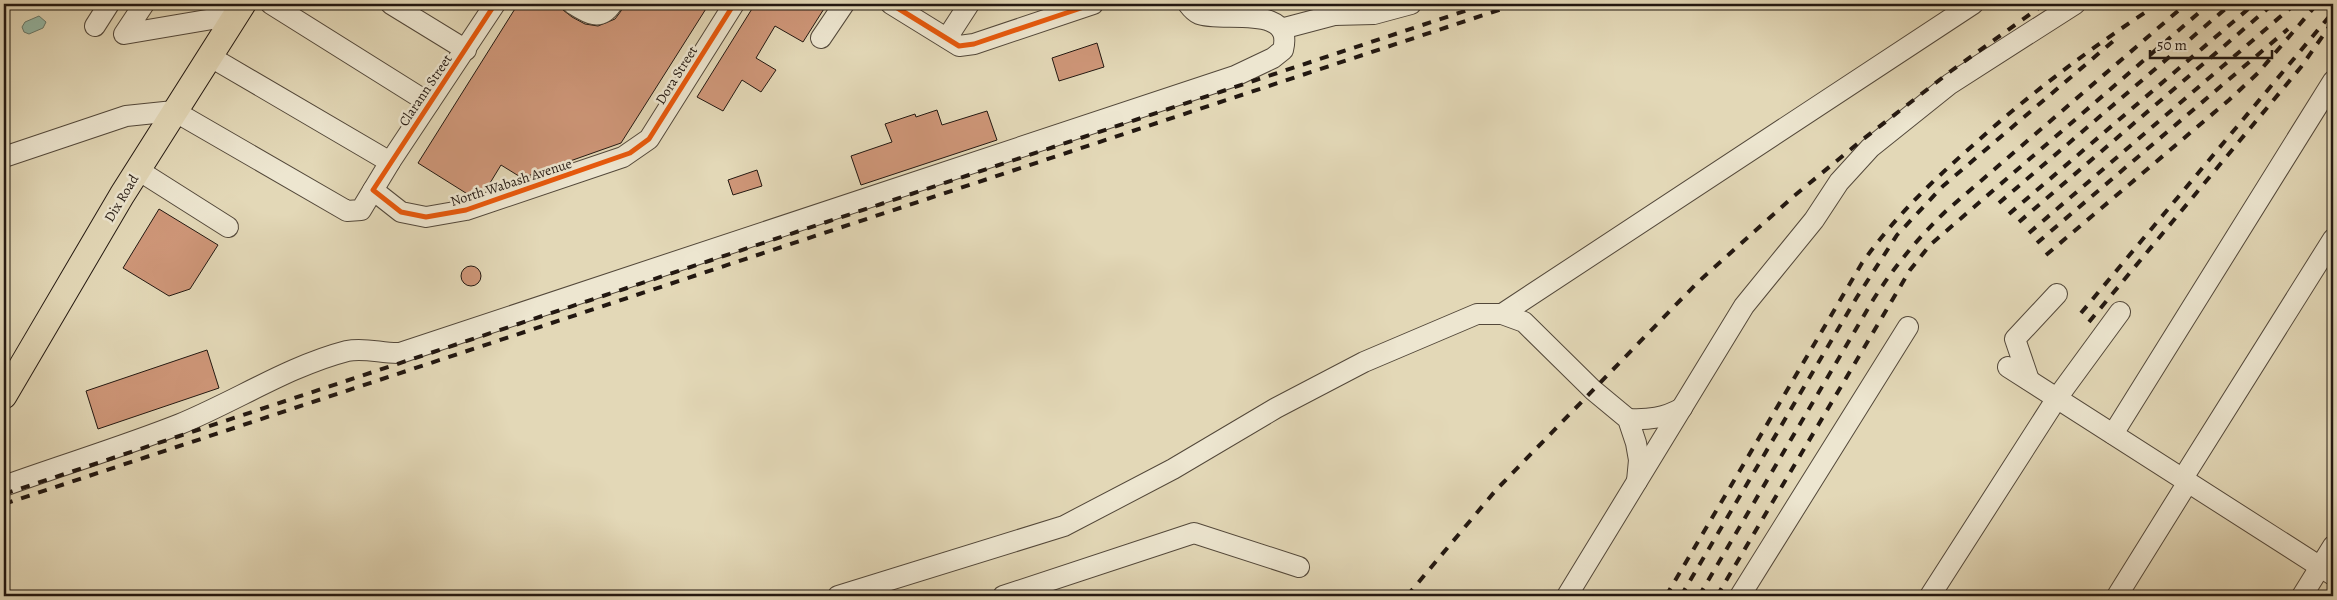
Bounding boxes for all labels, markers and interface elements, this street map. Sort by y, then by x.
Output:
scale bar [2150,28,2272,60]
text: 50 m [2157,35,2187,55]
street label: Dora Street [651,42,702,108]
street label: Clarann Street [394,50,457,130]
street label: North Wabash Avenue [448,154,574,211]
street label: Dix Road [100,171,143,226]

